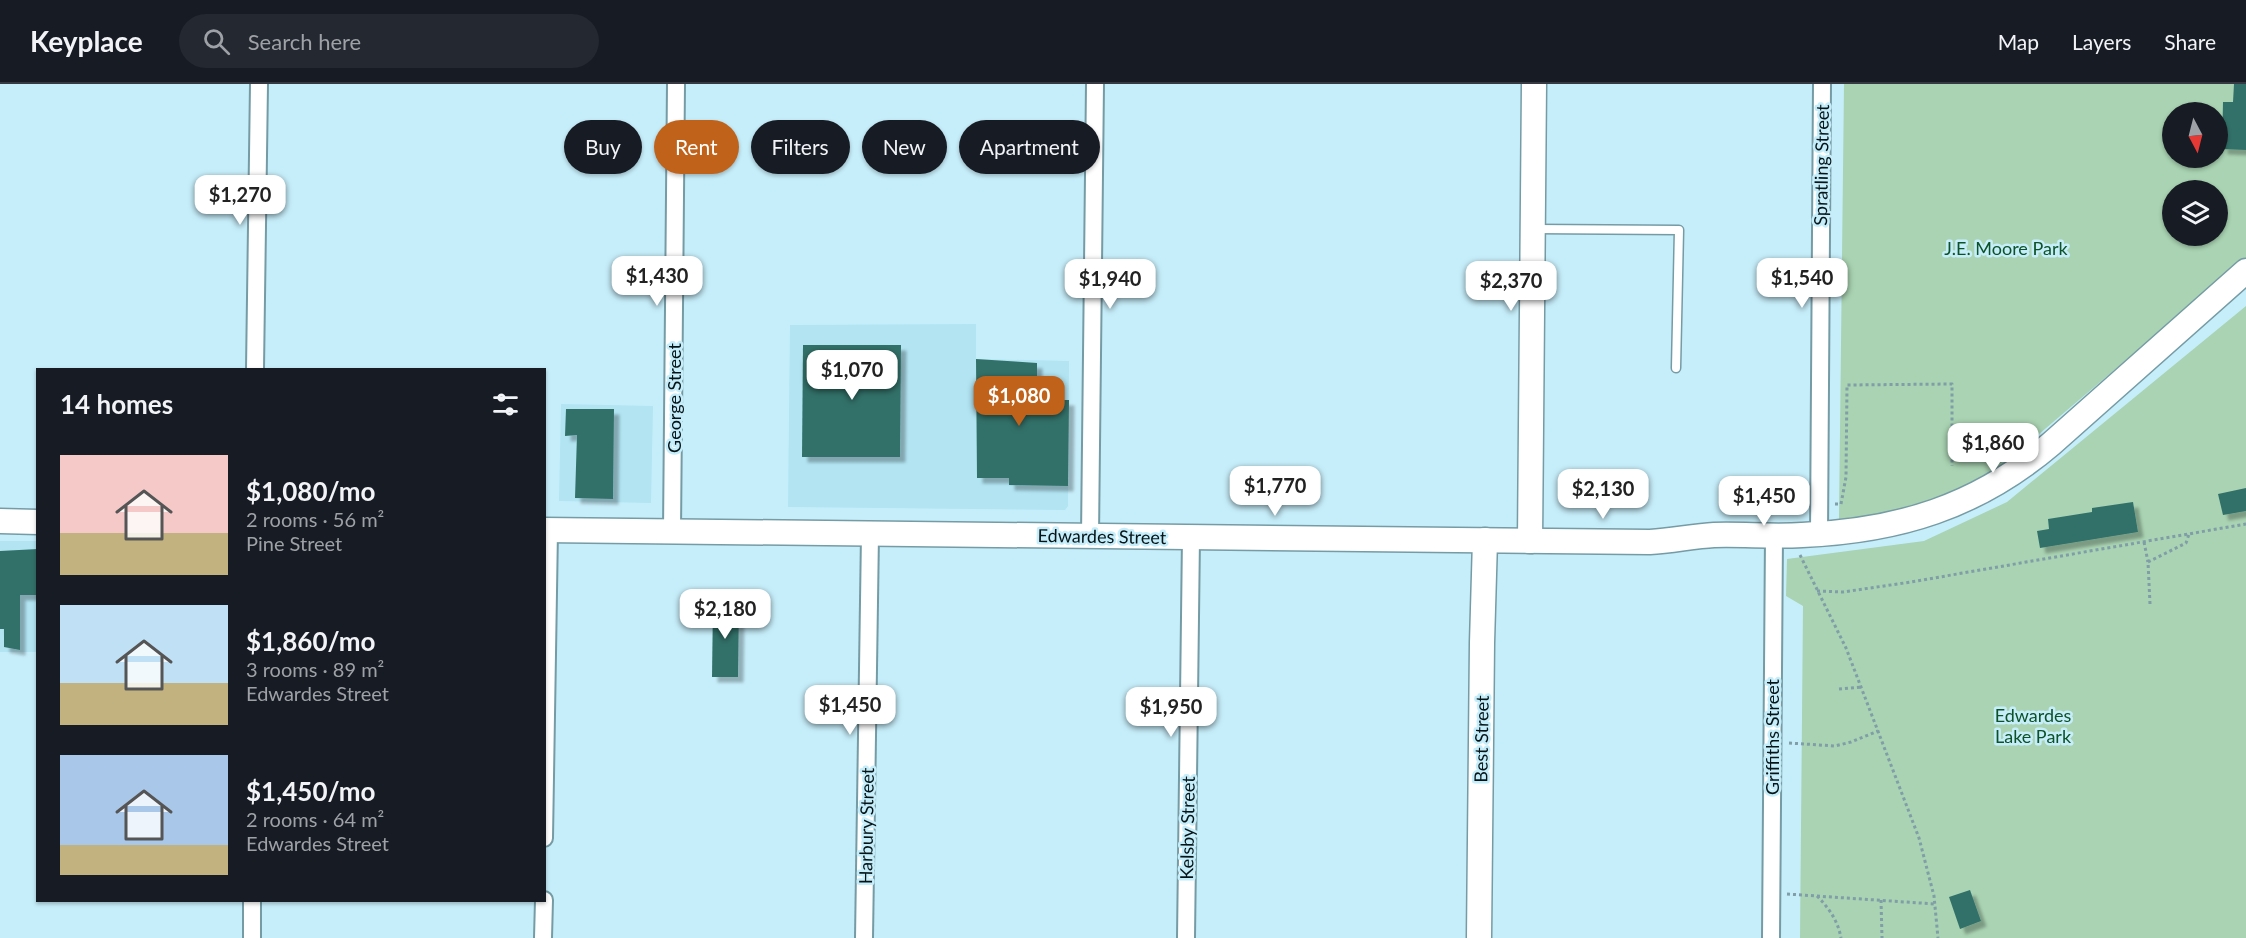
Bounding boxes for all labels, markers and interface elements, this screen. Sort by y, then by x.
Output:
search box [179,14,599,68]
text: Keyplace [30,24,143,58]
icon: search [200,25,233,58]
text: Search here [248,28,361,55]
text: Map [1998,29,2039,54]
text: Layers [2072,29,2131,54]
text: Share [2164,29,2216,54]
north arrow [2162,102,2228,168]
map controls [2162,102,2228,246]
street label: Spratling Street [1809,104,1833,226]
chip: Buy [564,120,642,174]
chip: Rent [654,120,739,174]
chip: Filters [751,120,850,174]
chip: New [862,120,947,174]
chip: Apartment [959,120,1100,174]
pin: $1,270 [191,175,289,226]
button: layers [2162,180,2228,246]
text: $1,270 [209,182,271,206]
park label: J.E. Moore Park [1944,237,2068,259]
pin: $1,430 [608,256,706,307]
pin: $1,540 [1753,258,1851,309]
pin: $1,940 [1061,259,1159,310]
pin: $2,370 [1462,261,1560,312]
text: $1,430 [626,263,688,287]
text: $1,540 [1771,265,1833,289]
text: $1,940 [1079,266,1141,290]
text: $2,370 [1480,268,1542,292]
street label: George Street [663,343,685,453]
pin: $1,070 [803,350,901,401]
text: $1,070 [821,357,883,381]
pin: $1,080 [970,376,1068,427]
text: $1,080 [988,383,1050,407]
text: 14 homes [60,388,173,420]
icon: filters [489,388,522,421]
pin: $1,860 [1944,423,2042,474]
text: $1,860 [1962,430,2024,454]
pin: $1,770 [1226,466,1324,517]
pin: $2,130 [1554,469,1652,520]
text: $1,770 [1244,473,1306,497]
text: $1,080/mo [246,475,376,507]
text: $2,130 [1572,476,1634,500]
pin: $1,450 [1715,476,1813,527]
icon: home [108,479,180,551]
text: $1,450 [1733,483,1795,507]
text: 2 rooms · 56 m² [246,507,384,531]
street label: Edwardes Street [1037,524,1167,548]
text: Pine Street [246,531,342,555]
pin: $2,180 [676,589,774,640]
text: $2,180 [694,596,756,620]
text: $1,860/mo [246,625,376,657]
icon: home [108,629,180,701]
text: 3 rooms · 89 m² [246,657,384,681]
street label: Griffiths Street [1761,678,1783,795]
text: Edwardes Street [246,681,389,705]
pin: $1,450 [801,685,899,736]
pin: $1,950 [1122,687,1220,738]
text: $1,450 [819,692,881,716]
text: $1,950 [1140,694,1202,718]
street label: Best Street [1469,695,1493,783]
park label: Edwardes Lake Park [1995,704,2072,747]
street label: Harbury Street [854,767,878,884]
text: $1,450/mo [246,775,376,807]
street label: Kelsby Street [1175,776,1199,880]
icon: home [108,779,180,851]
text: 2 rooms · 64 m² [246,807,384,831]
text: Edwardes Street [246,831,389,855]

